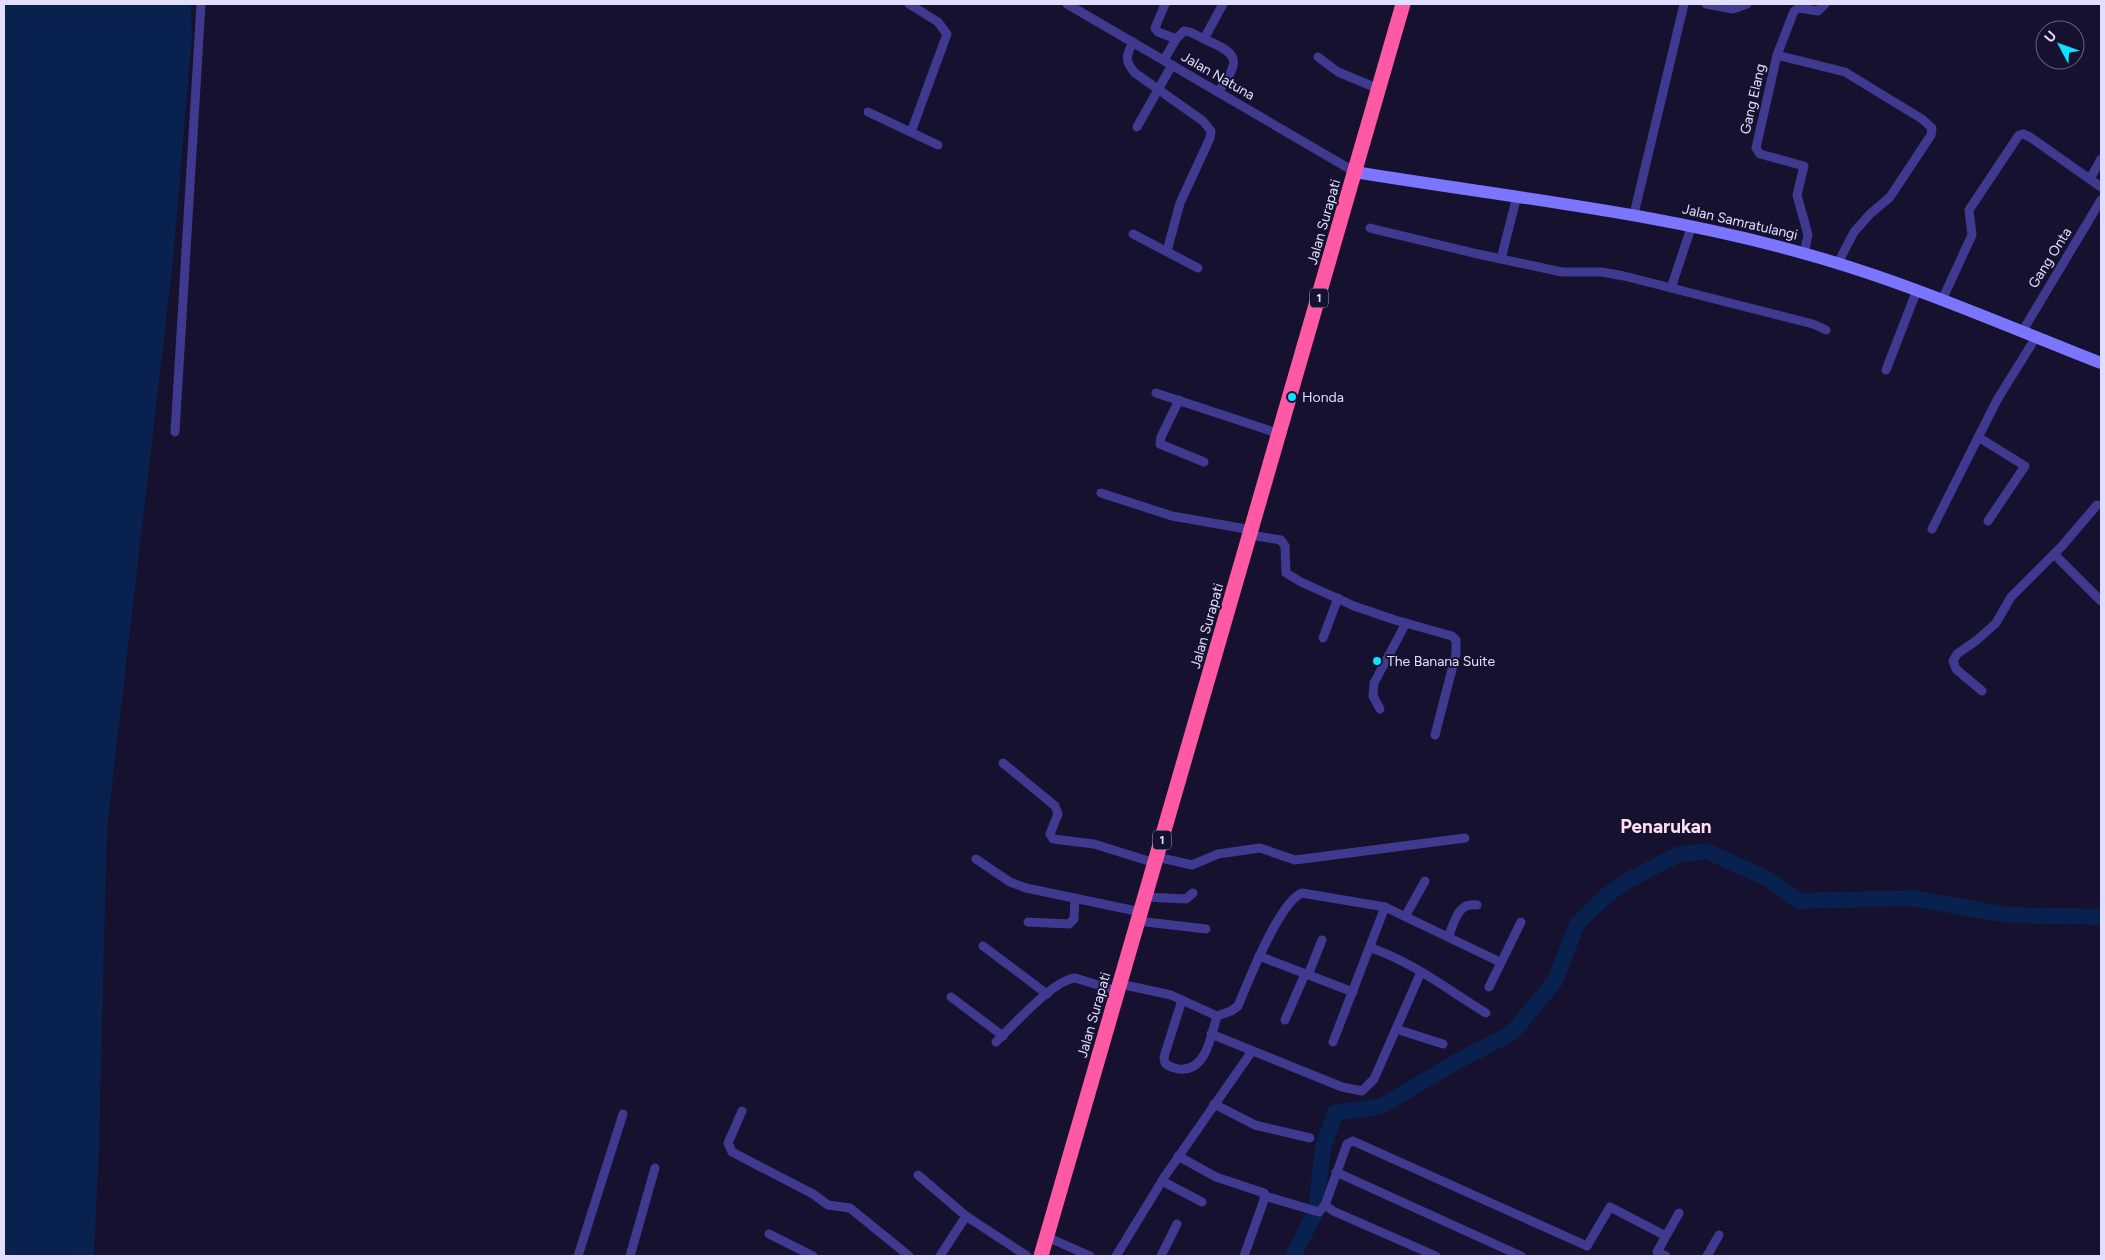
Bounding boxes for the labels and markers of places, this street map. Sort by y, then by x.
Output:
place label: Honda [1302,389,1344,406]
marker: Honda [1286,391,1298,403]
place label: The Banana Suite [1387,653,1496,670]
marker: The Banana Suite [1371,655,1383,667]

